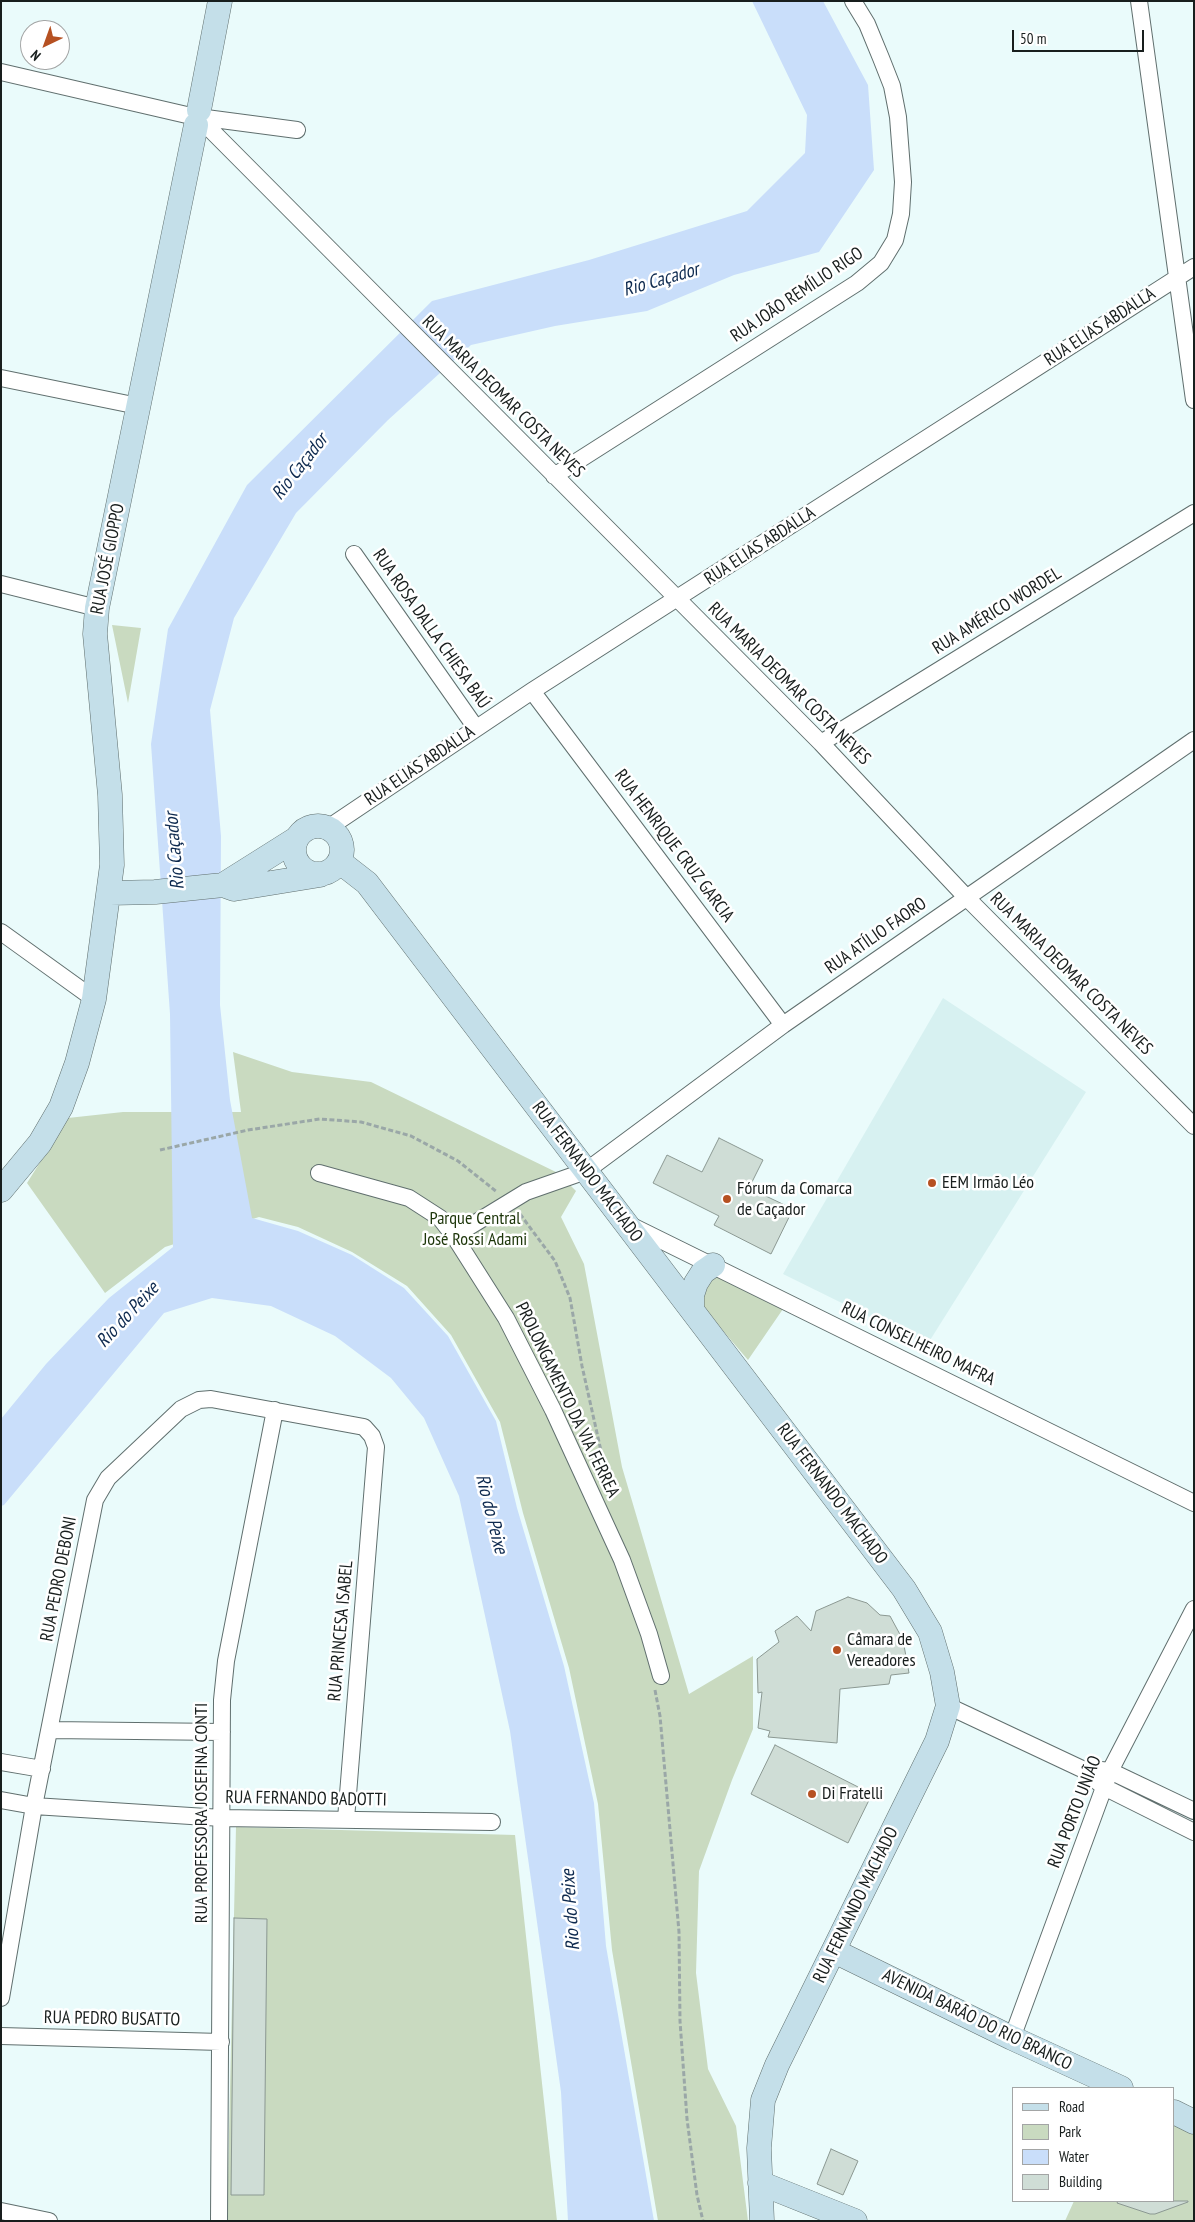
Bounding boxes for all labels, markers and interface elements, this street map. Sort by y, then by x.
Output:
north arrow [20,20,70,70]
scale bar [1015,20,1148,52]
text: 50 m [1020,29,1046,48]
text: N [27,46,44,65]
street label: RUA JOÃO REMÍLIO RIGO [727,243,867,347]
water label: Rio Caçador [621,258,701,302]
street label: RUA ELIAS ABDALLA [1040,283,1160,371]
street label: RUA MARIA DEOMAR COSTA NEVES [417,311,589,483]
water label: Rio Caçador [267,429,333,505]
street label: RUA JOSÉ GIOPPO [87,502,129,616]
street label: RUA ELIAS ABDALLA [700,502,820,590]
street label: RUA ROSA DALLA CHIESA BAÚ [368,545,494,713]
street label: RUA AMÉRICO WORDEL [929,563,1065,659]
street label: RUA MARIA DEOMAR COSTA NEVES [703,598,875,770]
street label: RUA ELIAS ABDALLA [361,721,479,811]
street label: RUA HENRIQUE CRUZ GARCIA [610,765,738,927]
water label: Rio Caçador [160,811,190,891]
street label: RUA MARIA DEOMAR COSTA NEVES [985,888,1157,1060]
street label: RUA ATÍLIO FAORO [821,893,931,979]
street label: RUA FERNANDO MACHADO [527,1097,647,1247]
place label: EEM Irmão Léo [942,1172,1034,1194]
marker: EEM Irmão Léo [926,1177,938,1189]
place label: Fórum da Comarca de Caçador [737,1178,852,1220]
marker: Fórum da Comarca de Caçador [721,1193,733,1205]
park label: Parque Central José Rossi Adami [423,1208,527,1250]
water label: Rio do Peixe [92,1278,164,1352]
street label: RUA CONSELHEIRO MAFRA [838,1297,998,1391]
street label: PROLONGAMENTO DA VIA FERREA [510,1299,624,1501]
street label: RUA FERNANDO MACHADO [772,1419,892,1569]
water label: Rio do Peixe [470,1472,512,1556]
street label: RUA PEDRO DEBONI [36,1515,82,1643]
street label: RUA PRINCESA ISABEL [324,1560,358,1702]
place label: Câmara de Vereadores [847,1629,915,1672]
marker: Câmara de Vereadores [831,1644,843,1656]
street label: RUA PROFESSORA JOSEFINA CONTI [191,1703,213,1923]
street label: RUA PORTO UNIÃO [1044,1753,1106,1871]
place label: Di Fratelli [822,1783,883,1805]
street label: RUA FERNANDO BADOTTI [225,1787,387,1811]
marker: Di Fratelli [806,1788,818,1800]
street label: RUA FERNANDO MACHADO [809,1824,903,1986]
water label: Rio do Peixe [557,1869,585,1951]
street label: AVENIDA BARÃO DO RIO BRANCO [879,1965,1075,2075]
street label: RUA PEDRO BUSATTO [44,2007,180,2031]
legend [1012,2087,1175,2202]
text: Road [1059,2097,1085,2116]
text: Park [1059,2122,1081,2141]
text: Water [1059,2147,1089,2166]
text: Building [1059,2172,1102,2191]

